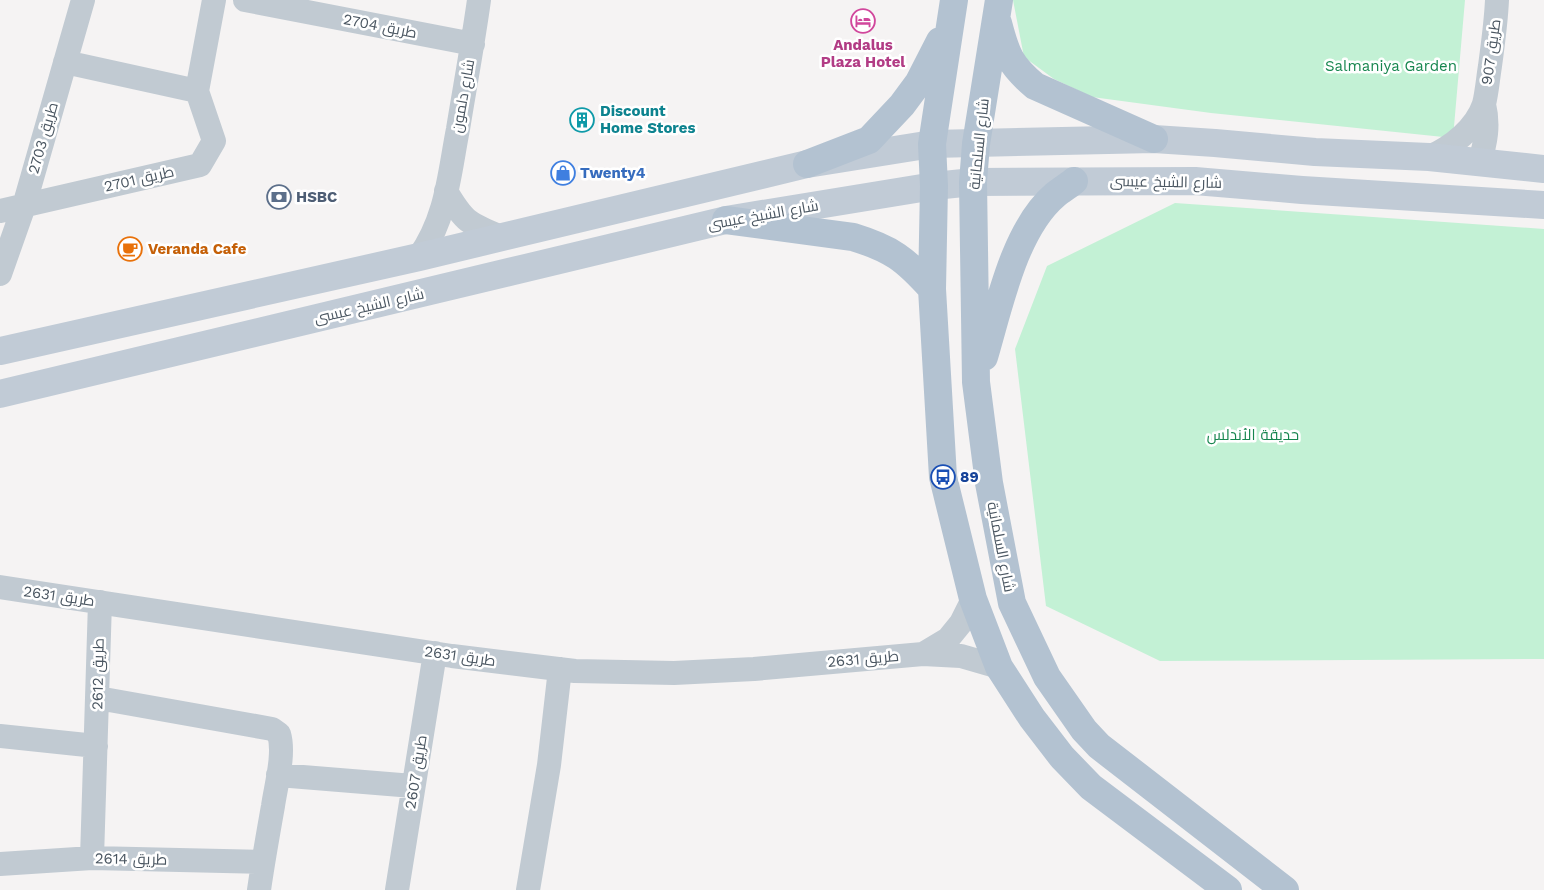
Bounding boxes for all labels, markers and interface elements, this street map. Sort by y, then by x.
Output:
hotel icon: Andalus Plaza Hotel [850,8,876,34]
street label: طريق 2704 [342,10,418,43]
street label: طريق 907 [1477,18,1506,86]
place label: Andalus Plaza Hotel [821,36,905,71]
park label: Salmaniya Garden [1325,57,1457,75]
street label: شارع دلمون [448,58,480,135]
street label: شارع السلمانية [965,98,995,191]
street label: طريق 2703 [24,100,63,176]
place label: Discount Home Stores [600,102,695,137]
building icon: Discount Home Stores [569,107,595,133]
shop icon: Twenty4 [550,160,576,186]
street label: طريق 2701 [102,162,176,197]
place label: Twenty4 [580,164,646,182]
street label: شارع الشيخ عيسى [1110,172,1222,194]
bank icon: HSBC [266,184,292,210]
place label: HSBC [296,188,337,206]
street label: شارع الشيخ عيسى [706,196,820,236]
cafe icon: Veranda Cafe [117,236,143,262]
place label: Veranda Cafe [148,240,247,258]
street label: شارع الشيخ عيسى [312,285,426,329]
park label: حديقة الأندلس [1207,426,1299,445]
bus stop icon: 89 [930,464,956,490]
place label: 89 [960,468,979,486]
street label: شارع السلمانية [981,500,1019,594]
street label: طريق 2631 [22,582,96,611]
street label: طريق 2612 [88,638,109,710]
street label: طريق 2631 [423,642,497,671]
street label: طريق 2631 [826,647,900,672]
street label: طريق 2607 [401,734,432,810]
street label: طريق 2614 [95,849,167,870]

